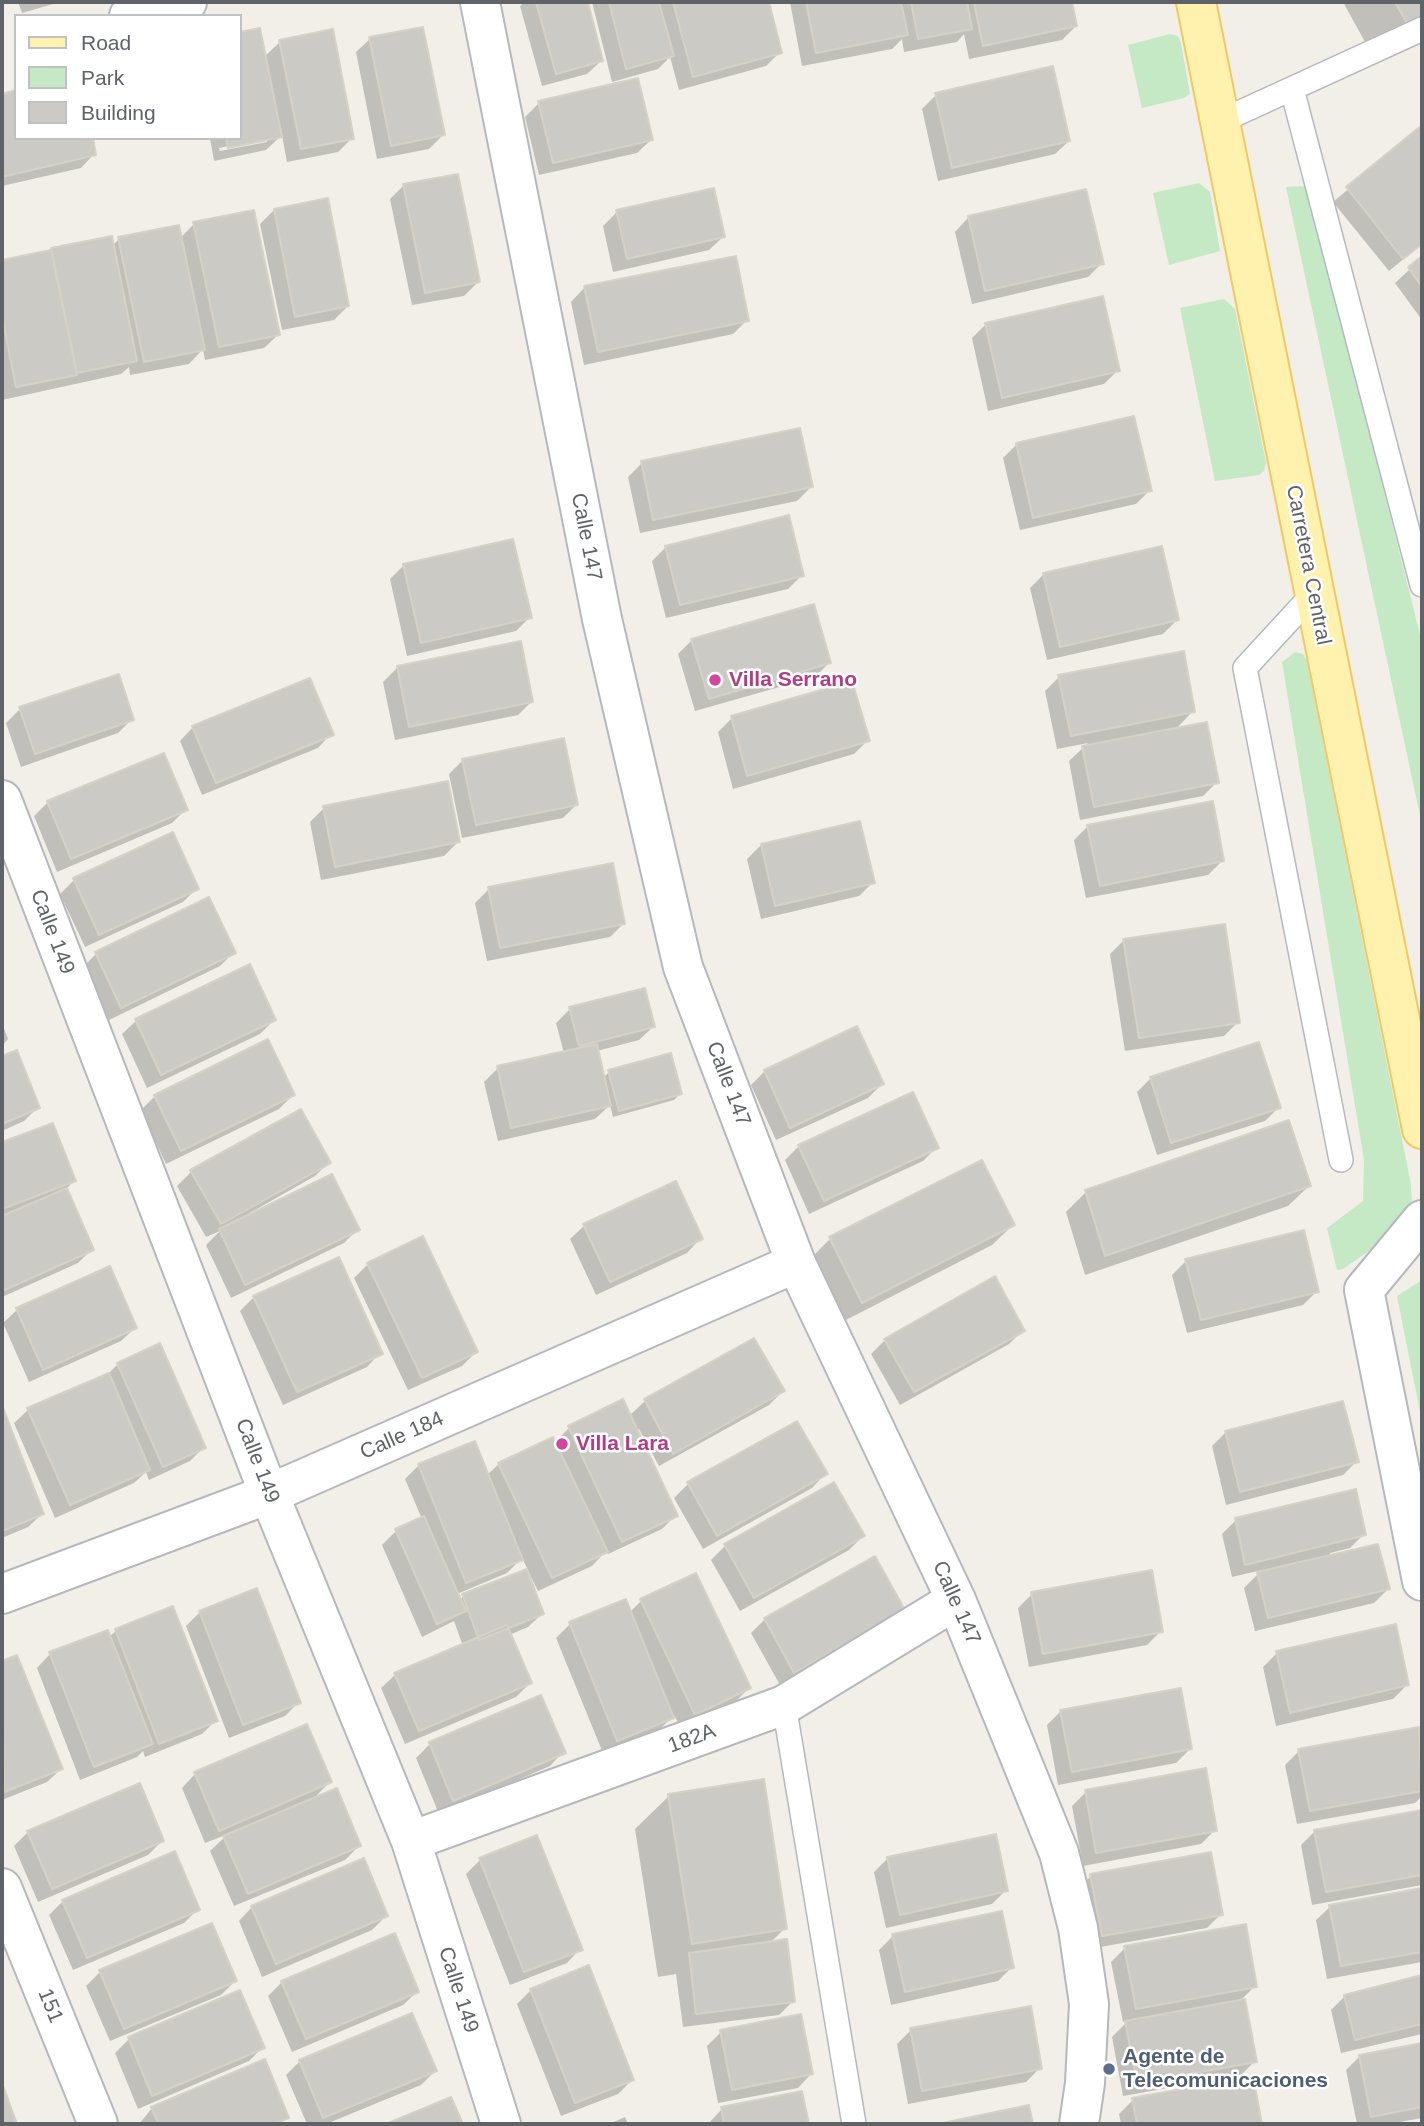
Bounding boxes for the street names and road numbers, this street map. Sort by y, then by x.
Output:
street label: Carretera Central [1280,483,1336,647]
street label: Calle 147 [565,491,607,583]
street label: Calle 149 [24,886,80,978]
street label: Calle 147 [700,1038,756,1130]
street label: Calle 184 [356,1406,448,1466]
street label: Calle 149 [229,1415,285,1507]
street label: Calle 147 [926,1557,986,1649]
street label: 182А [665,1719,719,1759]
street label: Calle 149 [432,1944,484,2036]
street label: 151 [32,1985,68,2027]

